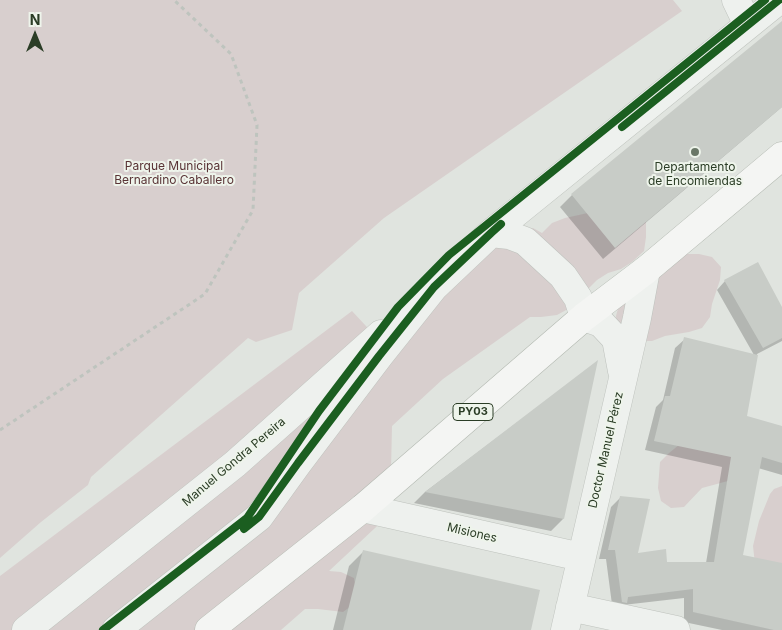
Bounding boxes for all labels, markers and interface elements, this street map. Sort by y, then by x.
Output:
north arrow [10,10,60,60]
text: N [30,11,40,28]
marker: Departamento de Encomiendas [689,146,701,158]
park label: Parque Municipal Bernardino Caballero [114,159,234,187]
place label: Departamento de Encomiendas [648,160,742,188]
street label: Doctor Manuel Pérez [586,390,626,510]
road number: PY03 [453,404,493,421]
street label: Manuel Gondra Pereira [179,415,289,509]
street label: Misiones [446,520,498,546]

